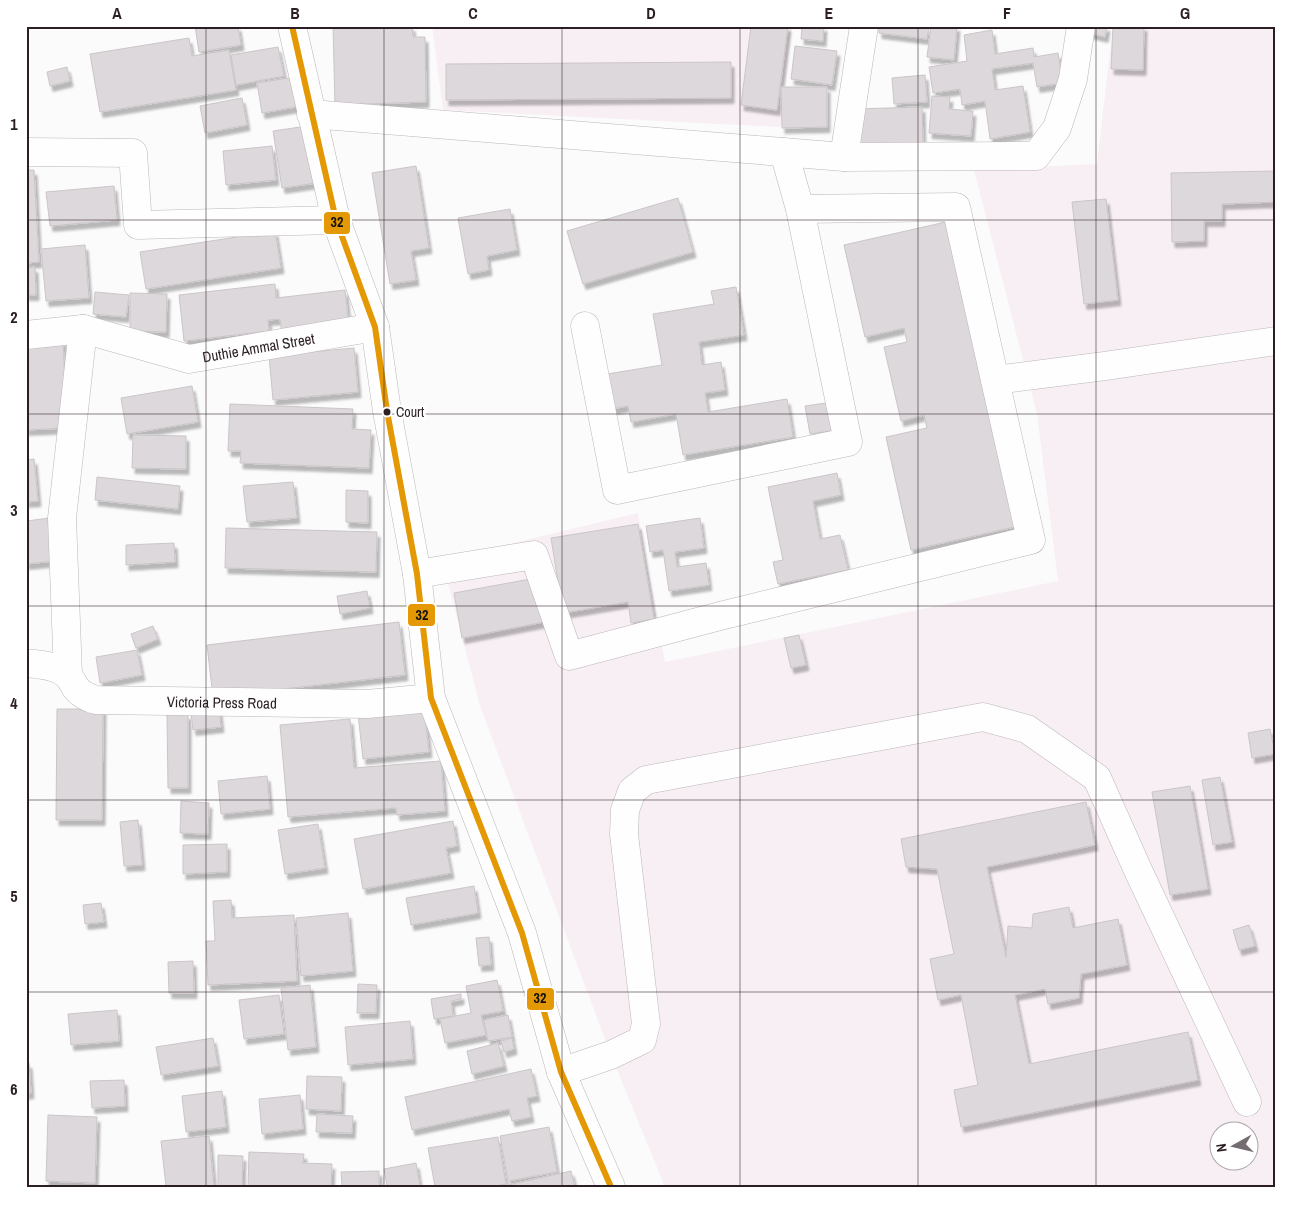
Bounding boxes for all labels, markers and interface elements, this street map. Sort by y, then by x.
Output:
text: A [112,2,122,24]
text: B [290,2,300,24]
text: C [468,2,478,24]
text: D [646,2,656,24]
text: E [825,2,834,24]
text: F [1003,2,1011,24]
text: G [1180,2,1190,24]
text: 1 [10,113,18,135]
line badge: 32 [323,211,351,235]
text: 32 [331,213,343,231]
text: 2 [10,306,18,328]
street label: Duthie Ammal Street [201,327,317,367]
place label: Court [396,403,424,421]
marker: Court [382,407,392,417]
text: 3 [10,499,18,521]
line badge: 32 [407,603,436,627]
text: 32 [416,606,428,624]
street label: Victoria Press Road [167,691,277,713]
text: 4 [10,692,18,714]
text: 5 [10,885,18,907]
line badge: 32 [526,987,555,1011]
text: 32 [534,989,546,1007]
text: 6 [10,1078,18,1100]
north arrow [1210,1120,1260,1170]
text: N [1212,1142,1231,1153]

